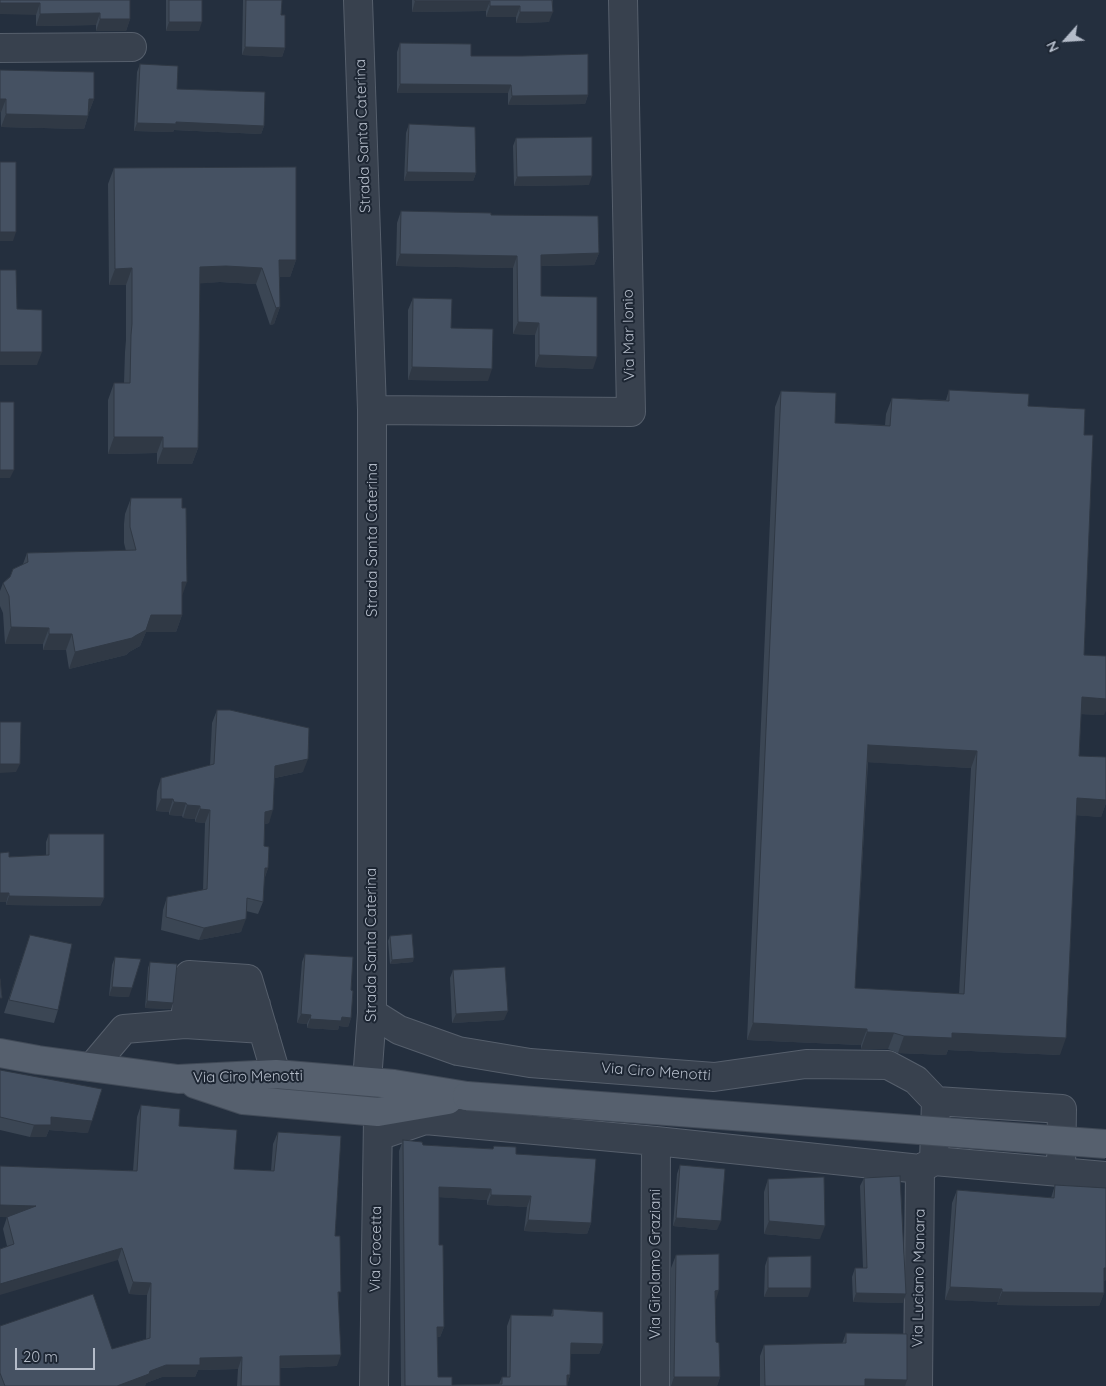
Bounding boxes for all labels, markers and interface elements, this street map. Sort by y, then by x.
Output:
north arrow [1041,15,1091,65]
text: N [1042,38,1063,55]
street label: Strada Santa Caterina [351,59,375,213]
street label: Via Mar Ionio [619,289,639,381]
street label: Strada Santa Caterina [363,463,381,617]
street label: Strada Santa Caterina [362,868,380,1022]
street label: Via Ciro Menotti [601,1059,711,1085]
street label: Via Ciro Menotti [193,1067,303,1087]
street label: Via Girolamo Graziani [646,1189,664,1339]
street label: Via Crocetta [366,1206,386,1292]
street label: Via Luciano Manara [909,1208,929,1348]
scale bar [18,1338,98,1370]
text: 20 m [23,1347,58,1366]

